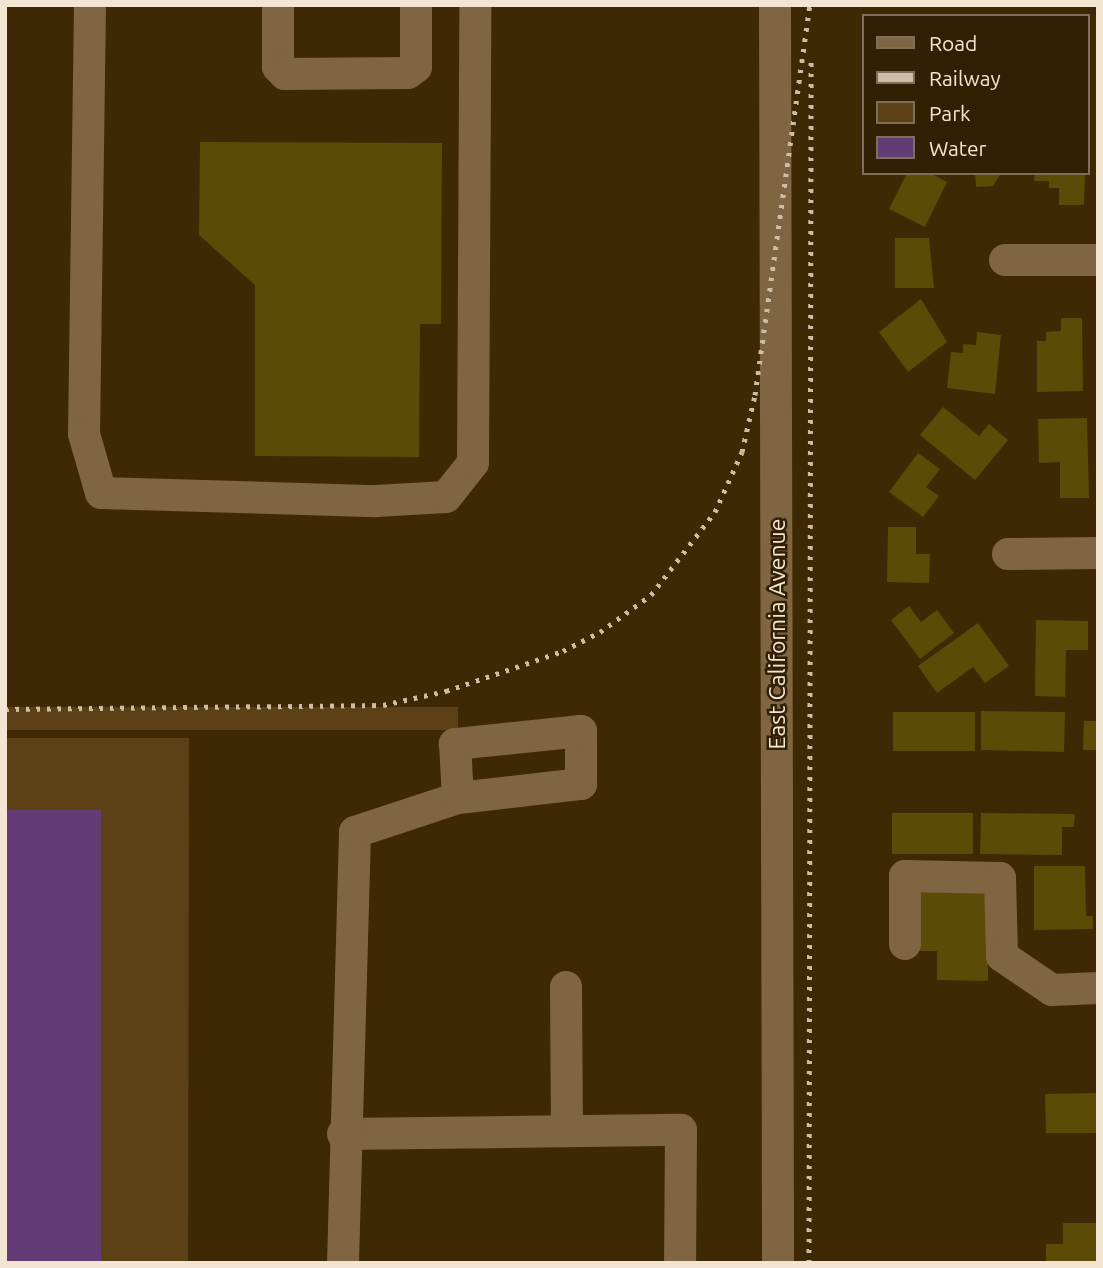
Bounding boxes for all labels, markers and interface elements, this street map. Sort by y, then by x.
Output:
legend [862,14,1089,175]
text: Road [929,31,977,55]
text: Railway [929,66,1001,90]
text: Park [929,101,971,125]
text: Water [929,136,987,160]
street label: East California Avenue [763,519,791,749]

